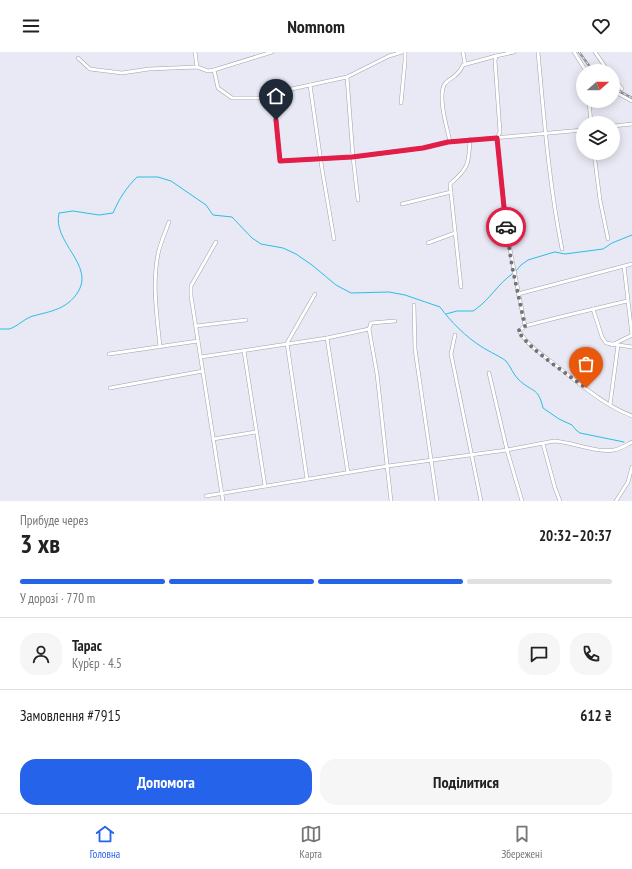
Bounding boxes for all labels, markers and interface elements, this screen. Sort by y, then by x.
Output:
icon: menu [20,15,42,37]
text: Nomnom [287,15,345,38]
icon: heart [590,15,612,37]
north arrow [576,64,620,108]
map controls [576,64,620,160]
pin [259,79,293,120]
icon: home [265,85,287,107]
button: layers [576,116,620,160]
courier [486,207,526,247]
icon: car [495,216,517,238]
pin [569,347,603,388]
icon: bag [575,353,597,375]
text: Прибуде через [20,512,88,529]
text: 20:32–20:37 [539,526,612,545]
text: 3 хв [20,527,60,560]
text: У дорозі · 770 m [20,590,95,607]
button: person [20,633,62,675]
button: chat [518,633,560,675]
button: phone [570,633,612,675]
text: Тарас [72,636,102,655]
text: Кур’єр · 4.5 [72,655,122,672]
text: Замовлення #7915 [20,706,121,725]
text: 612 ₴ [580,706,612,725]
button: Допомога [20,759,312,805]
button: Поділитися [320,759,612,805]
tab: Головна [90,823,120,861]
tab: Карта [300,823,322,861]
tab: Збережені [501,823,542,861]

